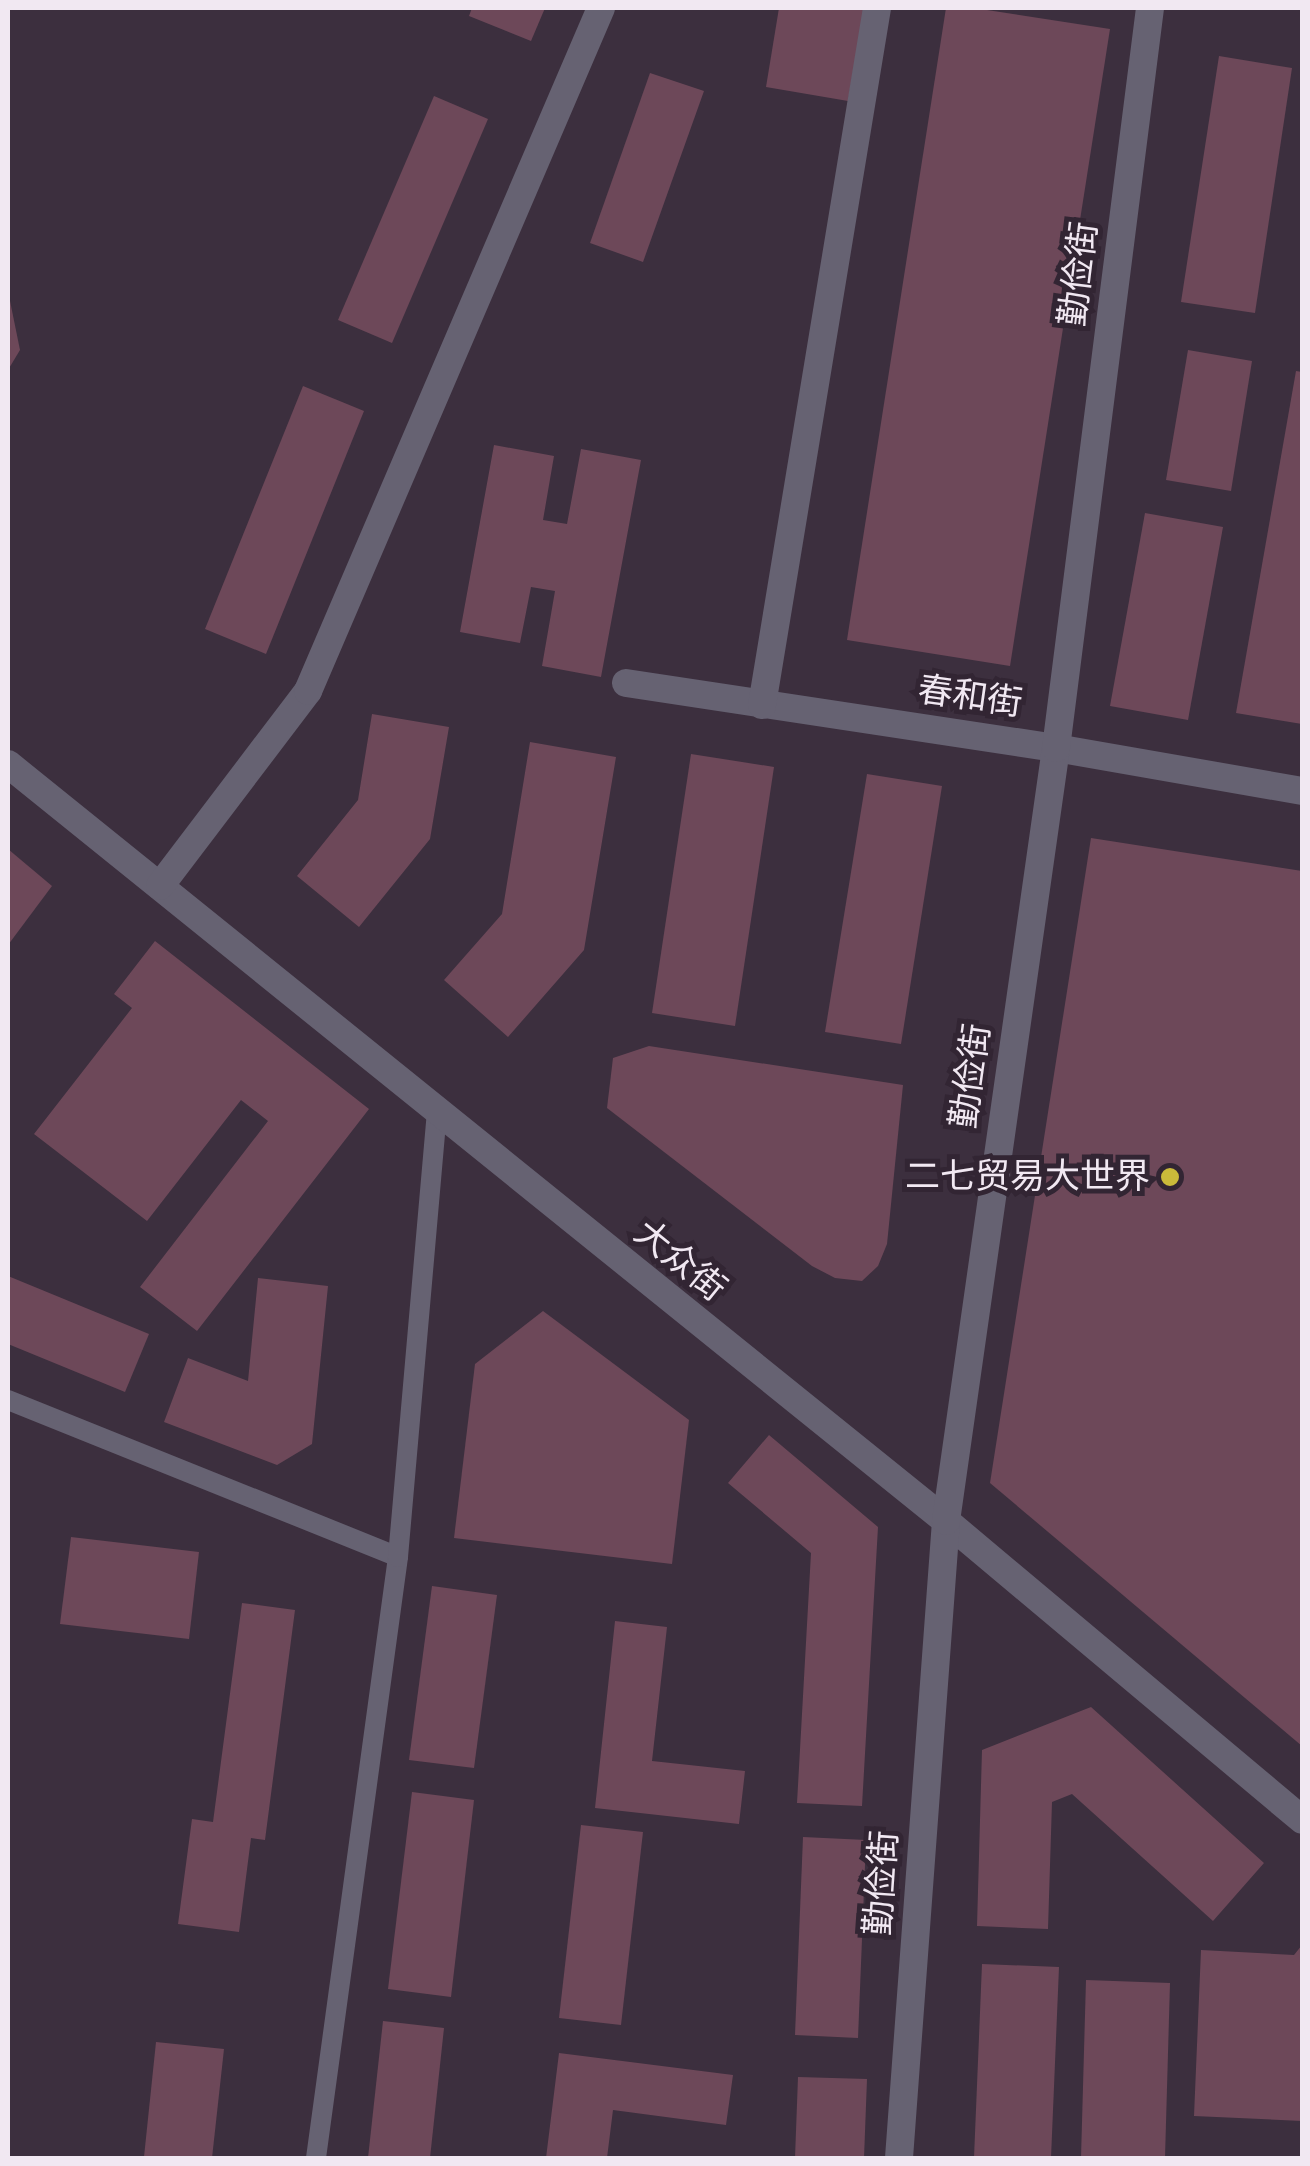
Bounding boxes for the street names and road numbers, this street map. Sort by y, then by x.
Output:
street label: 勤俭街 [1052,219,1106,329]
street label: 春和街 [915,669,1025,725]
street label: 勤俭街 [943,1021,999,1131]
street label: 大众街 [626,1212,734,1310]
street label: 勤俭街 [857,1829,907,1937]

